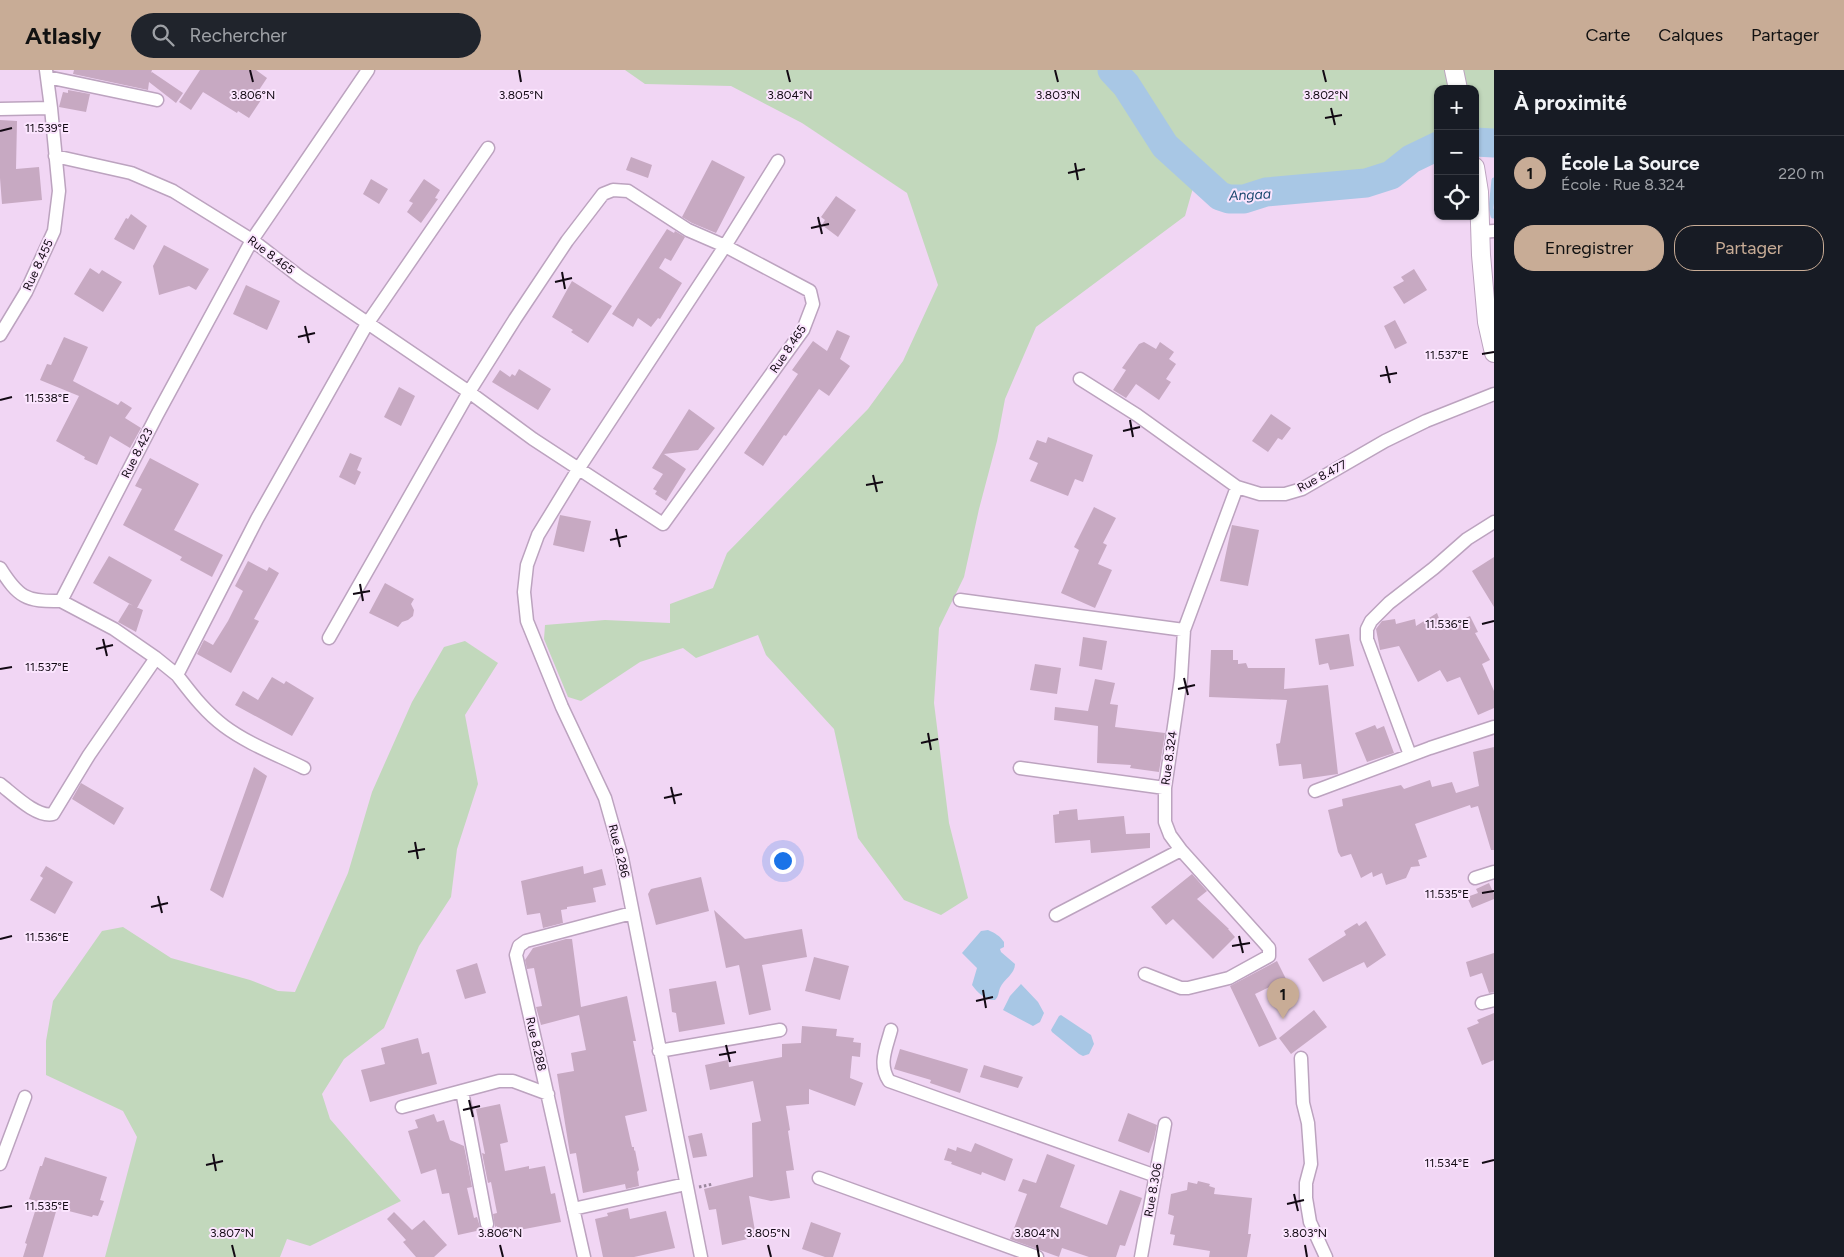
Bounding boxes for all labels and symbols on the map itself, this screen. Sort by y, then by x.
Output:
text: 3.806°N [231,88,275,102]
text: 3.805°N [499,88,543,102]
text: 3.804°N [767,88,813,102]
text: 3.803°N [1036,88,1080,102]
text: 3.802°N [1304,88,1348,102]
text: 11.539°E [25,121,69,135]
water label: Angaa [1228,185,1271,205]
street label: Rue 8.465 [245,233,297,277]
street label: Rue 8.455 [20,237,56,293]
street label: Rue 8.465 [767,322,809,376]
text: 11.537°E [1425,348,1469,362]
text: 11.538°E [25,391,69,405]
street label: Rue 8.423 [118,426,156,480]
street label: Rue 8.477 [1295,457,1350,495]
text: 11.536°E [1425,617,1469,631]
text: 11.537°E [25,660,69,674]
street label: Rue 8.324 [1158,730,1180,786]
street label: Rue 8.286 [606,823,632,879]
your location [770,848,796,874]
text: 11.535°E [1425,887,1469,901]
text: 11.536°E [25,930,69,944]
pin: 1 [1267,978,1299,1019]
street label: Rue 8.288 [523,1016,549,1072]
text: 11.534°E [1425,1156,1469,1170]
street label: Rue 8.306 [1141,1162,1165,1218]
text: 11.535°E [25,1199,69,1213]
text: 3.807°N [210,1226,254,1240]
text: 3.806°N [478,1226,522,1240]
text: 3.805°N [746,1226,790,1240]
text: 3.804°N [1014,1226,1060,1240]
text: 3.803°N [1283,1226,1327,1240]

